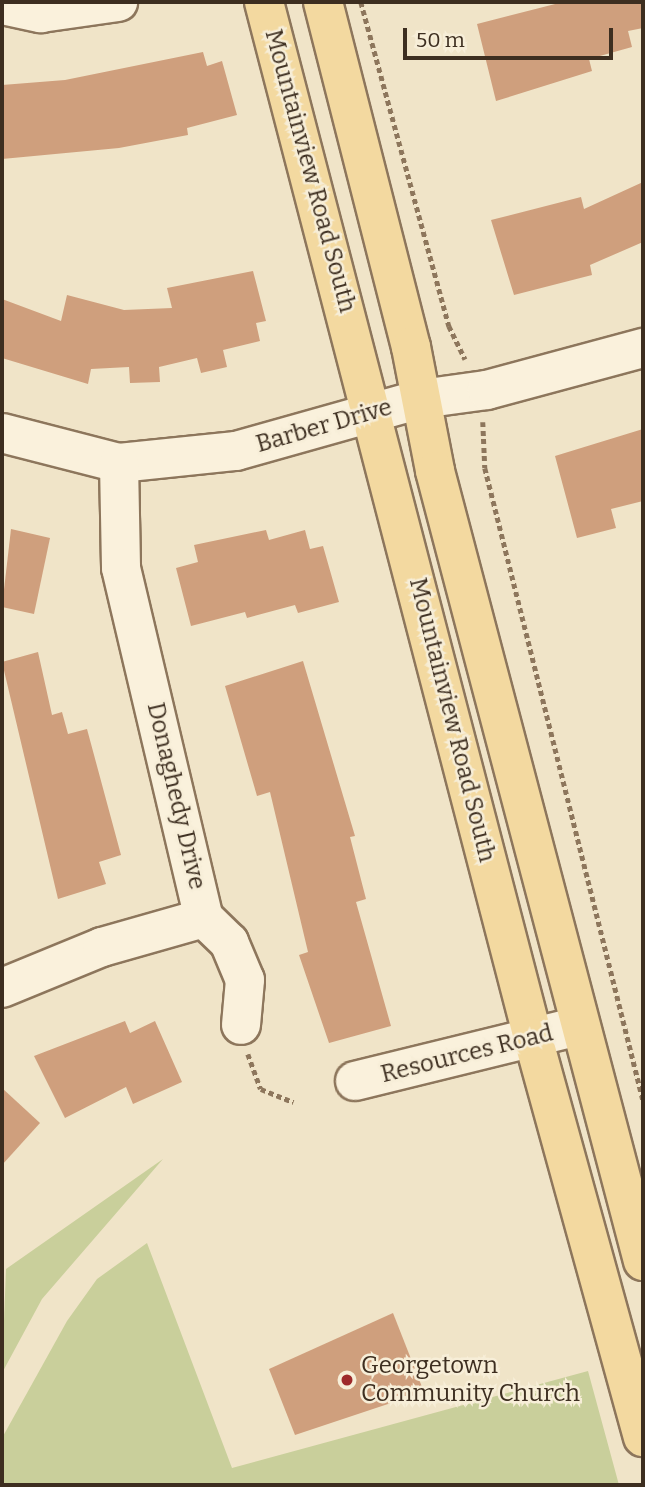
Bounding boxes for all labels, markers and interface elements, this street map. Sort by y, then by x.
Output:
scale bar [407,14,617,58]
street label: Mountainview Road South [258,26,362,316]
text: 50 m [416,27,465,53]
street label: Barber Drive [253,393,395,459]
street label: Mountainview Road South [403,575,501,865]
street label: Donaghedy Drive [141,700,211,892]
street label: Resources Road [378,1019,556,1089]
place label: Georgetown Community Church [361,1352,580,1408]
marker: Georgetown Community Church [339,1372,355,1388]

